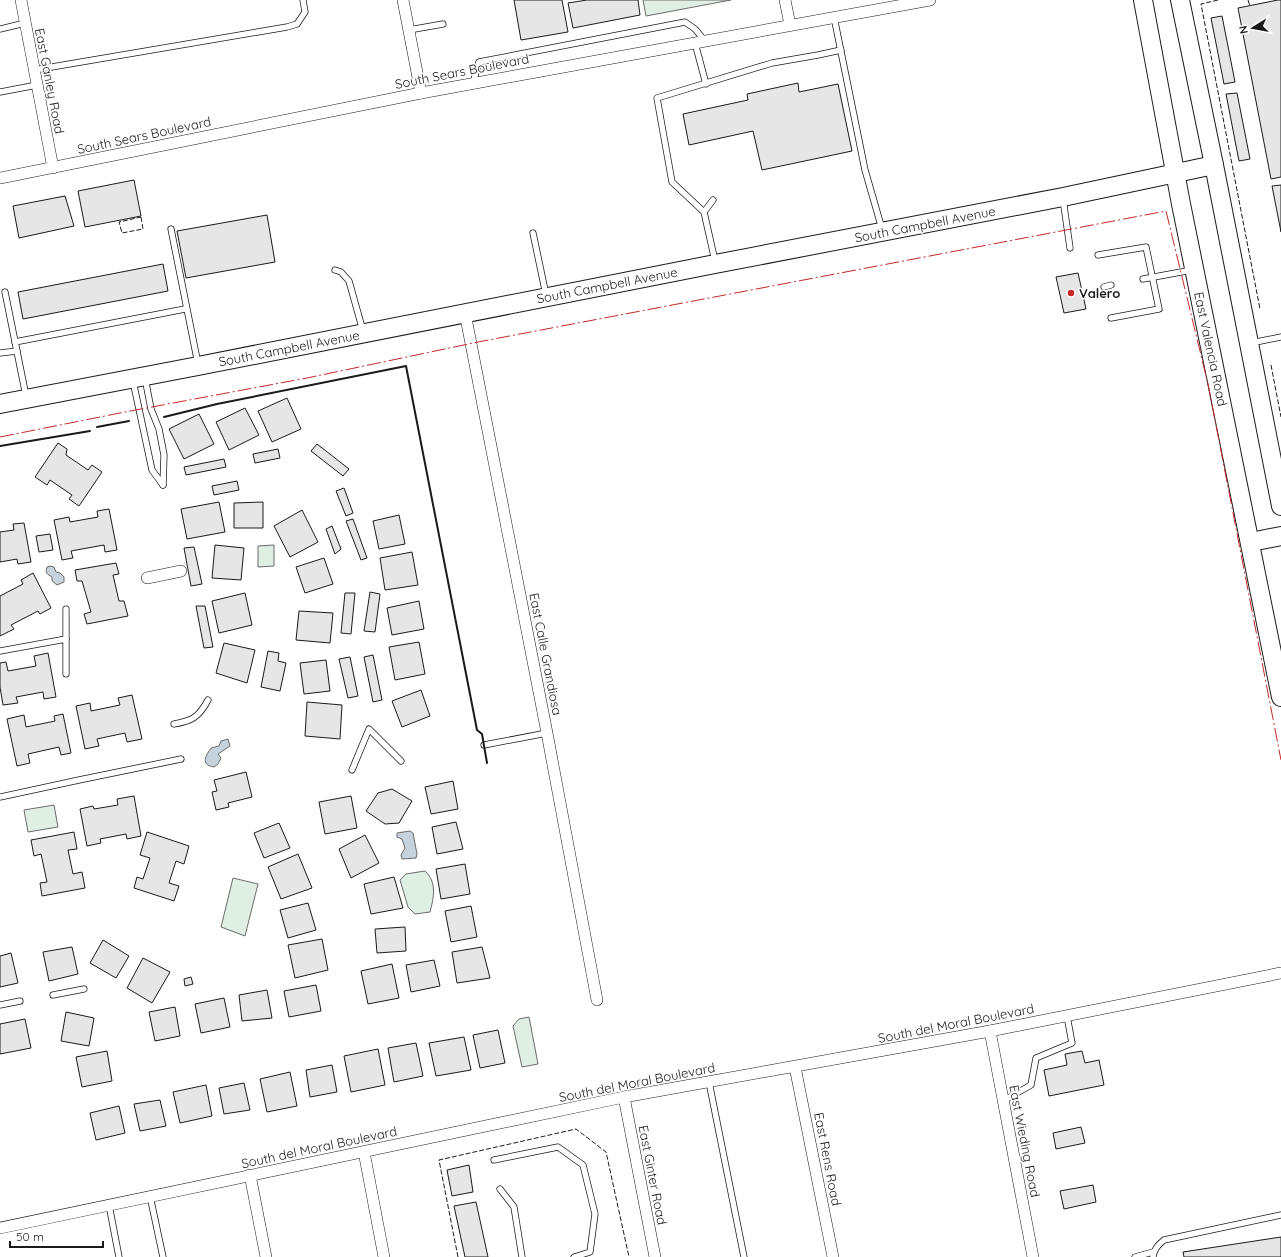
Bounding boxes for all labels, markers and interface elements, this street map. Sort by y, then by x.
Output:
north arrow [1233,8,1273,48]
text: N [1236,25,1251,35]
street label: East Ganley Road [32,27,68,135]
street label: South Sears Boulevard [394,50,530,92]
street label: South Sears Boulevard [76,113,212,157]
street label: South Campbell Avenue [853,202,997,246]
street label: South Campbell Avenue [535,263,679,307]
place label: Valero [1079,285,1120,301]
marker: Valero [1066,288,1076,298]
street label: East Valencia Road [1191,290,1231,408]
street label: South Campbell Avenue [217,326,361,370]
street label: East Calle Grandiosa [526,591,566,717]
street label: South del Moral Boulevard [877,1000,1035,1046]
street label: South del Moral Boulevard [558,1059,716,1105]
street label: East Wieding Road [1006,1083,1044,1199]
street label: East Rens Road [811,1111,845,1207]
street label: South del Moral Boulevard [240,1123,398,1171]
street label: East Ginter Road [635,1124,671,1226]
scale bar [10,1223,103,1249]
text: 50 m [16,1229,44,1244]

